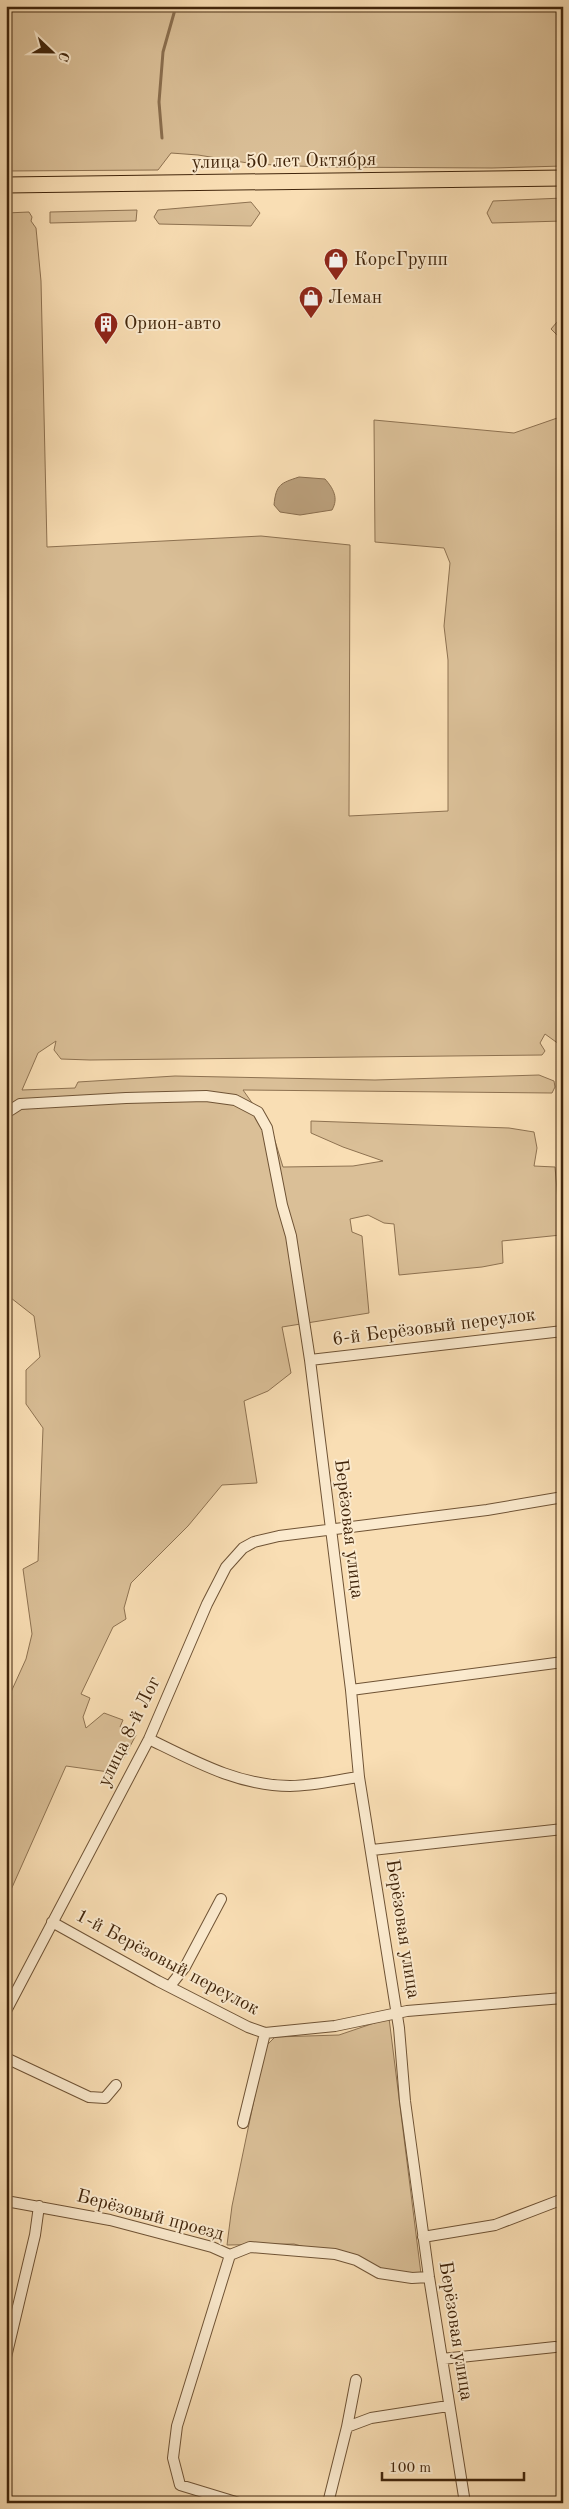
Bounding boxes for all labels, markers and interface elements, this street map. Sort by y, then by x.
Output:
north arrow [28,28,78,78]
text: С [55,50,71,63]
street label: улица 50 лет Октября [191,151,377,173]
shop icon: КорсГрупп [323,247,349,281]
place label: КорсГрупп [354,251,448,270]
shop icon: Леман [298,285,324,319]
place label: Леман [328,289,382,308]
building icon: Орион-авто [93,311,119,345]
place label: Орион-авто [124,315,221,334]
street label: 6-й Берёзовый переулок [331,1306,537,1350]
street label: Берёзовая улица [330,1458,366,1601]
street label: улица 8-й Лог [95,1674,165,1790]
street label: Берёзовая улица [382,1858,422,2001]
street label: 1-й Берёзовый переулок [72,1907,262,2020]
street label: Берёзовый проезд [74,2187,226,2245]
street label: Берёзовая улица [435,2260,475,2403]
scale bar [382,2449,524,2481]
text: 100 m [389,2461,431,2476]

